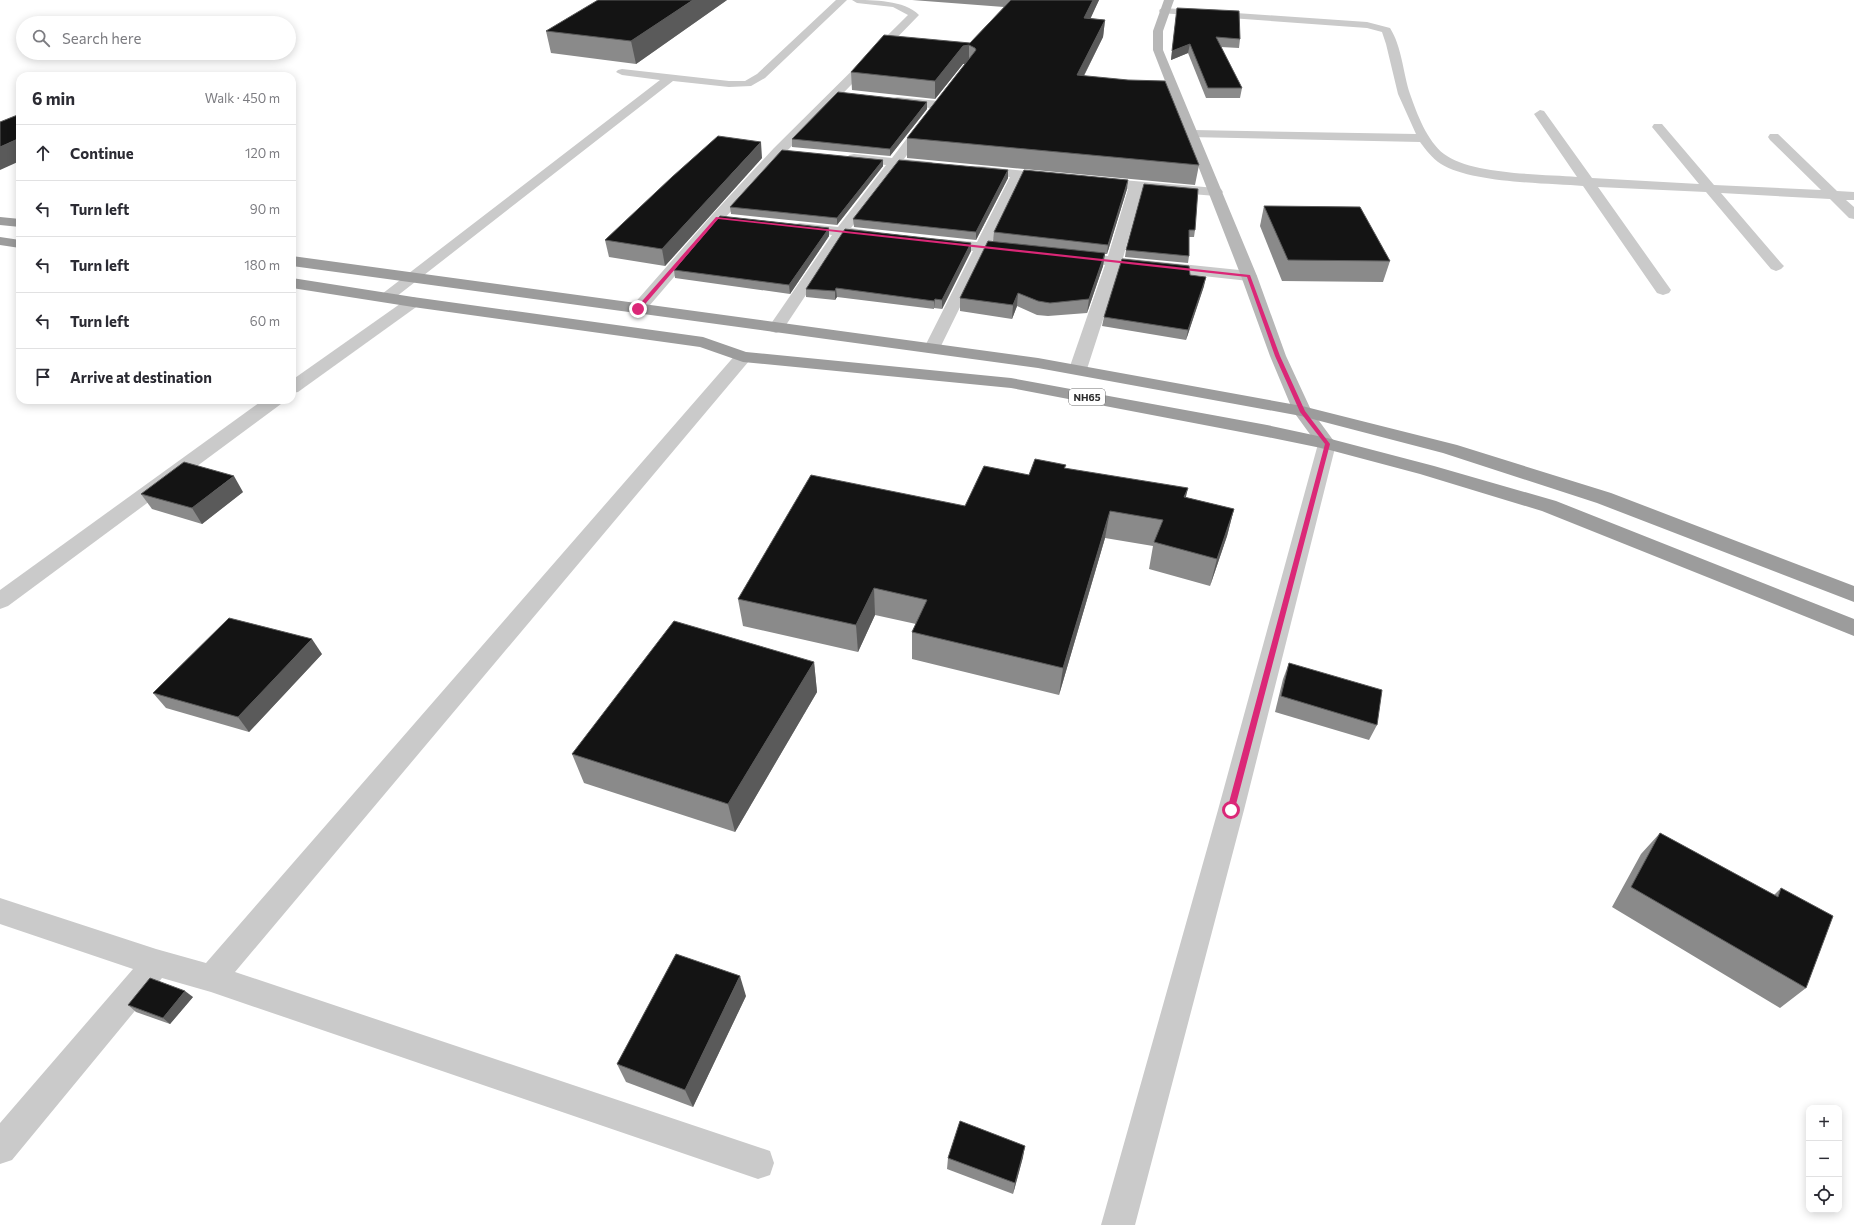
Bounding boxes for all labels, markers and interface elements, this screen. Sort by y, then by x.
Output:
search box [16,16,296,60]
icon: search [30,27,52,49]
text: Search here [62,29,141,47]
text: 6 min [32,88,75,109]
text: Walk · 450 m [205,90,280,106]
icon: ahead [32,142,54,164]
text: Continue [70,144,134,162]
text: 120 m [245,145,280,161]
icon: left [32,198,54,220]
text: Turn left [70,200,129,218]
text: 90 m [250,201,280,217]
icon: left [32,254,54,276]
text: Turn left [70,256,129,274]
text: 180 m [244,257,280,273]
route end [629,300,647,318]
icon: left [32,310,54,332]
text: Turn left [70,312,129,330]
text: 60 m [250,313,280,329]
icon: arrive [32,366,54,388]
text: Arrive at destination [70,368,212,386]
road number: NH65 [1069,389,1105,405]
route start [1222,801,1240,819]
map controls [1806,1105,1842,1213]
button: + [1806,1105,1842,1141]
button: − [1806,1141,1842,1177]
button: locate [1806,1177,1842,1213]

